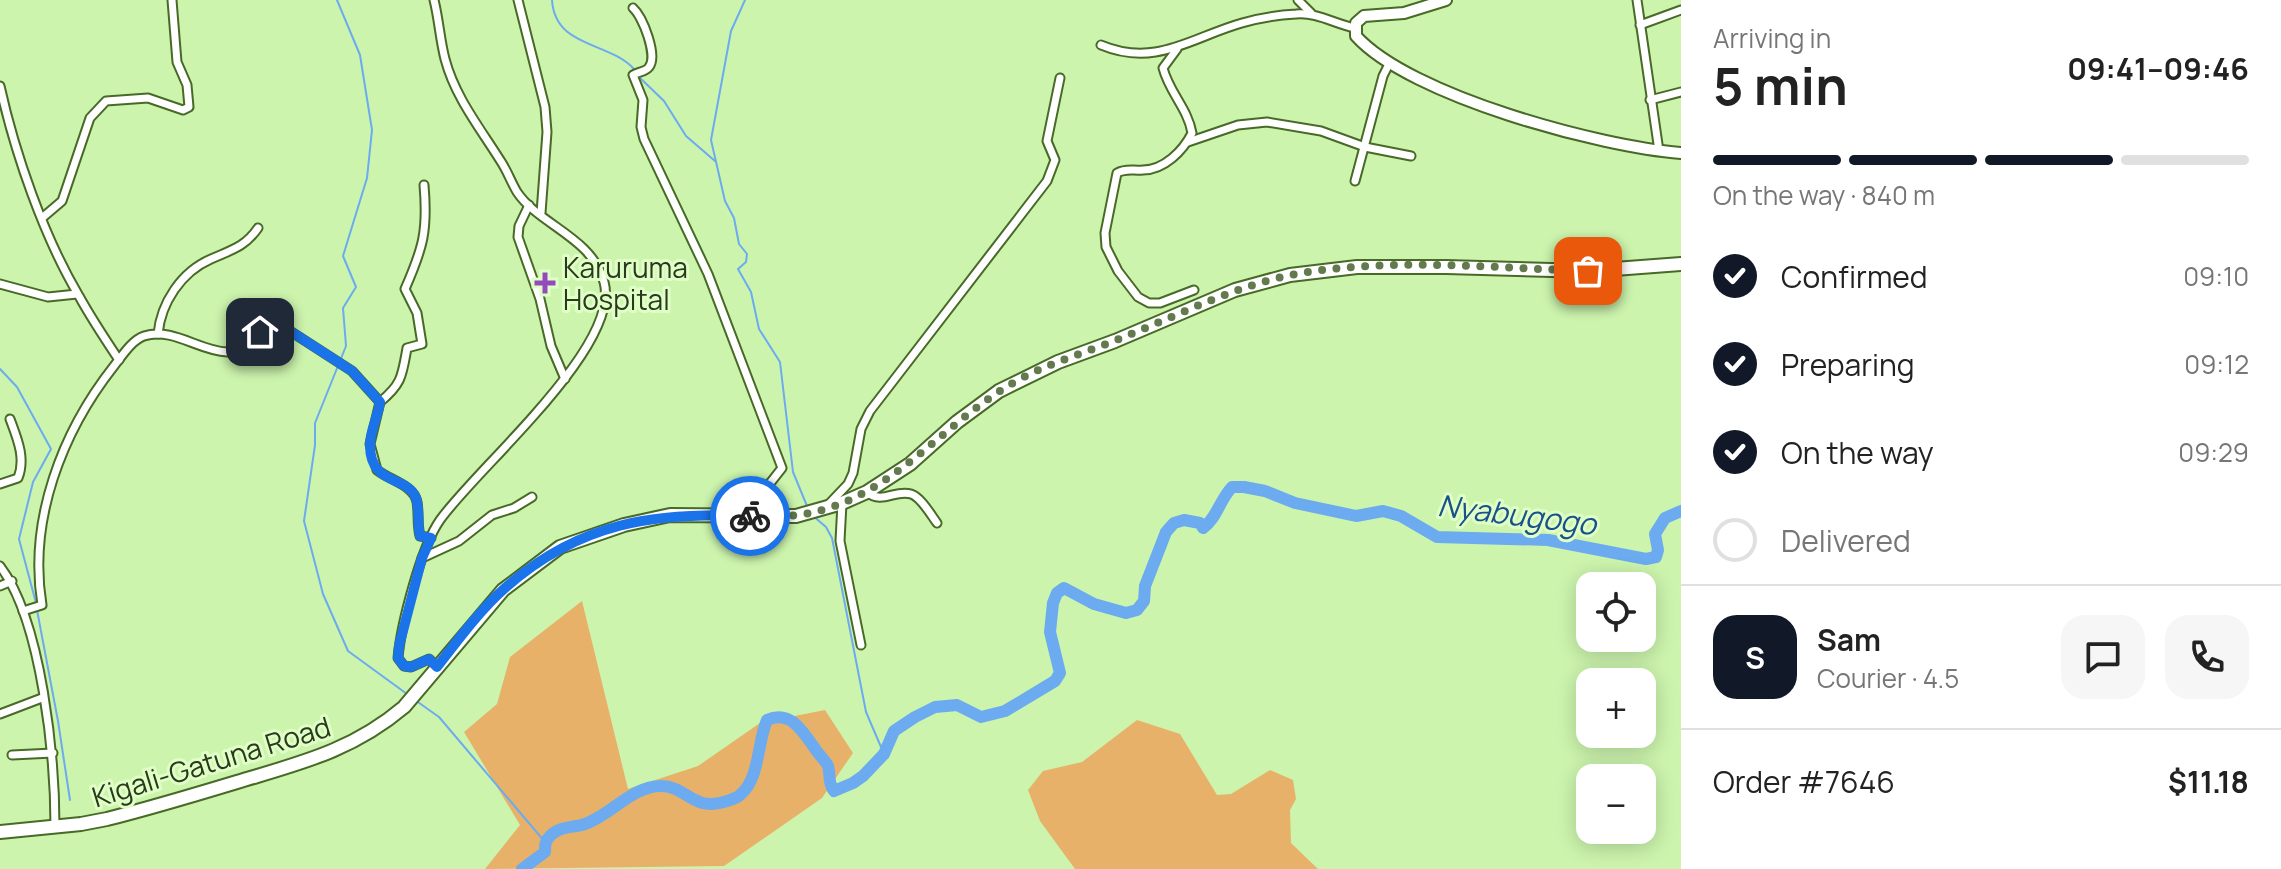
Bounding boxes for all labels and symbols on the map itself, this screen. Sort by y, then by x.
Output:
pin [1554,237,1622,305]
place label: Karuruma Hospital [563,248,688,318]
marker: Karuruma Hospital [534,272,556,294]
pin [226,298,294,366]
courier [710,476,790,556]
water label: Nyabugogo [1436,484,1601,544]
street label: Kigali-Gatuna Road [87,707,335,815]

